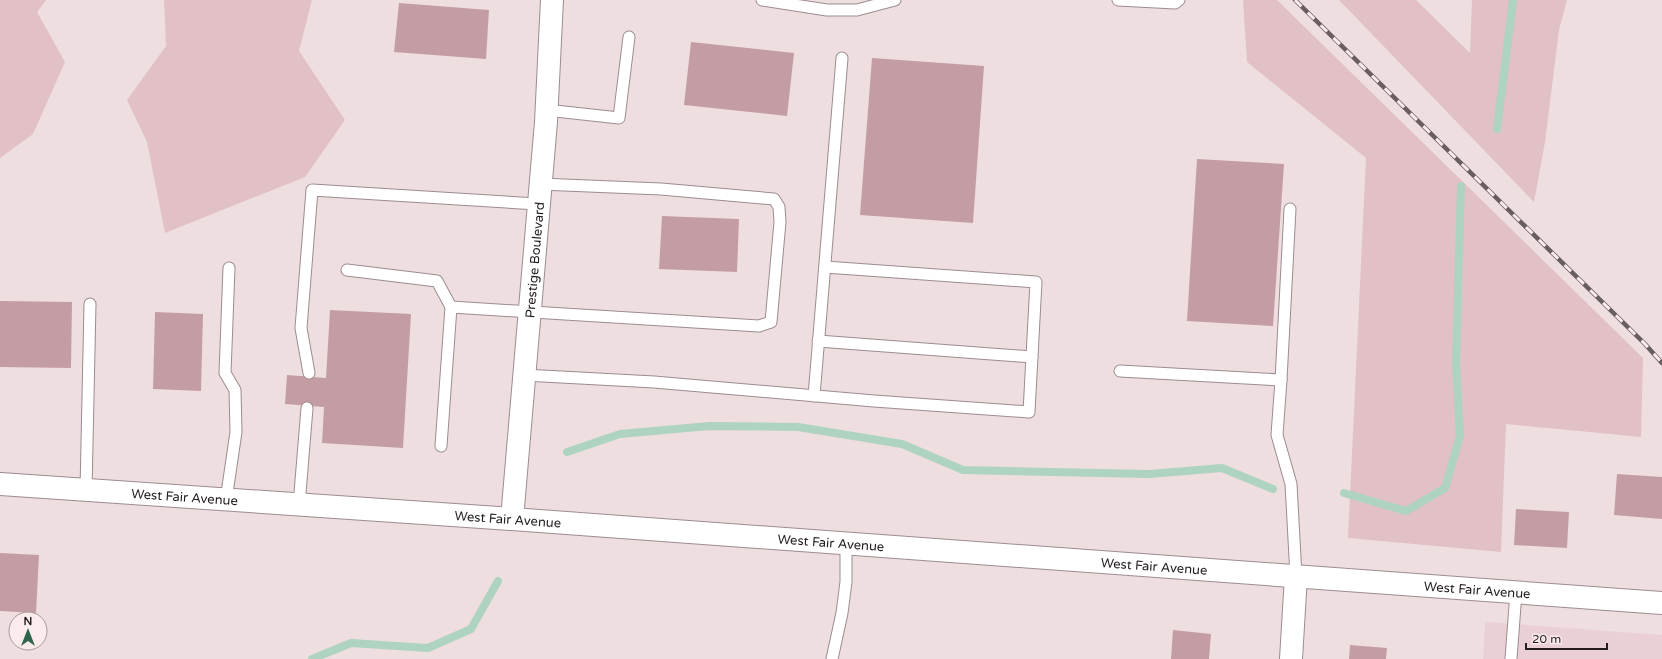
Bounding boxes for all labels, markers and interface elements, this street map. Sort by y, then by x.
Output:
street label: Prestige Boulevard [522,201,548,319]
street label: West Fair Avenue [131,486,238,509]
street label: West Fair Avenue [454,508,562,532]
street label: West Fair Avenue [777,531,885,555]
street label: West Fair Avenue [1100,555,1208,579]
street label: West Fair Avenue [1423,579,1531,602]
north arrow [8,611,48,651]
text: N [24,615,32,628]
scale bar [1526,625,1607,651]
text: 20 m [1532,632,1561,646]

